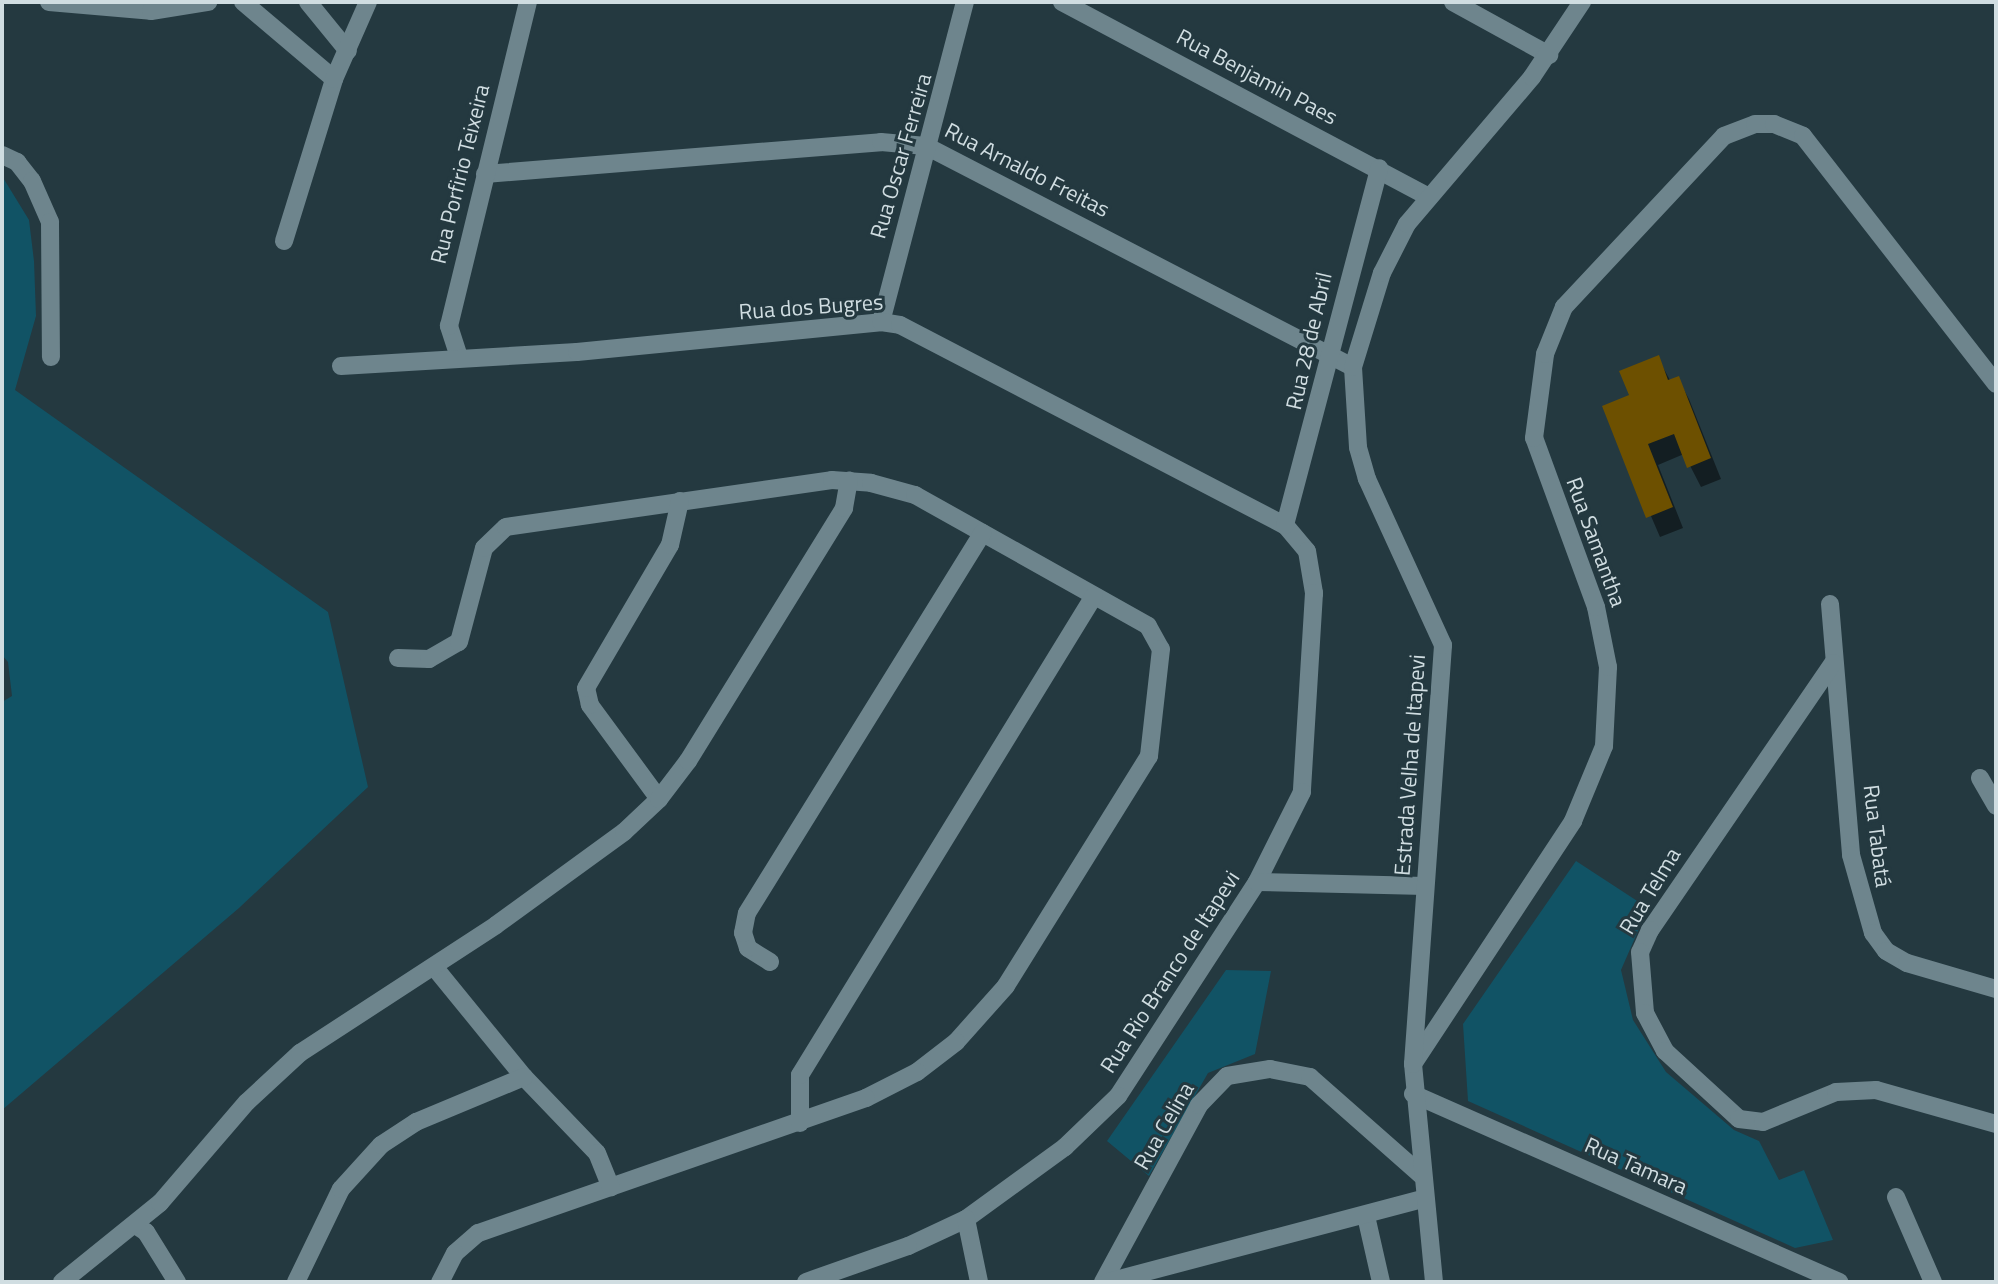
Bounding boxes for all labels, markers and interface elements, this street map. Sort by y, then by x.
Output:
street label: Rua Benjamin Paes [1172,23,1342,131]
street label: Rua Oscar Ferreira [865,70,937,242]
street label: Rua Porfirio Teixeira [425,82,495,266]
street label: Rua Arnaldo Freitas [940,117,1114,223]
street label: Rua 28 de Abril [1280,270,1338,412]
street label: Rua dos Bugres [738,289,884,325]
street label: Rua Samantha [1560,474,1632,610]
street label: Estrada Velha de Itapevi [1389,653,1431,877]
street label: Rua Tabatá [1858,783,1896,889]
street label: Rua Telma [1614,843,1686,939]
street label: Rua Rio Branco de Itapevi [1095,866,1245,1078]
street label: Rua Celina [1128,1078,1200,1174]
street label: Rua Tamara [1581,1132,1691,1200]

